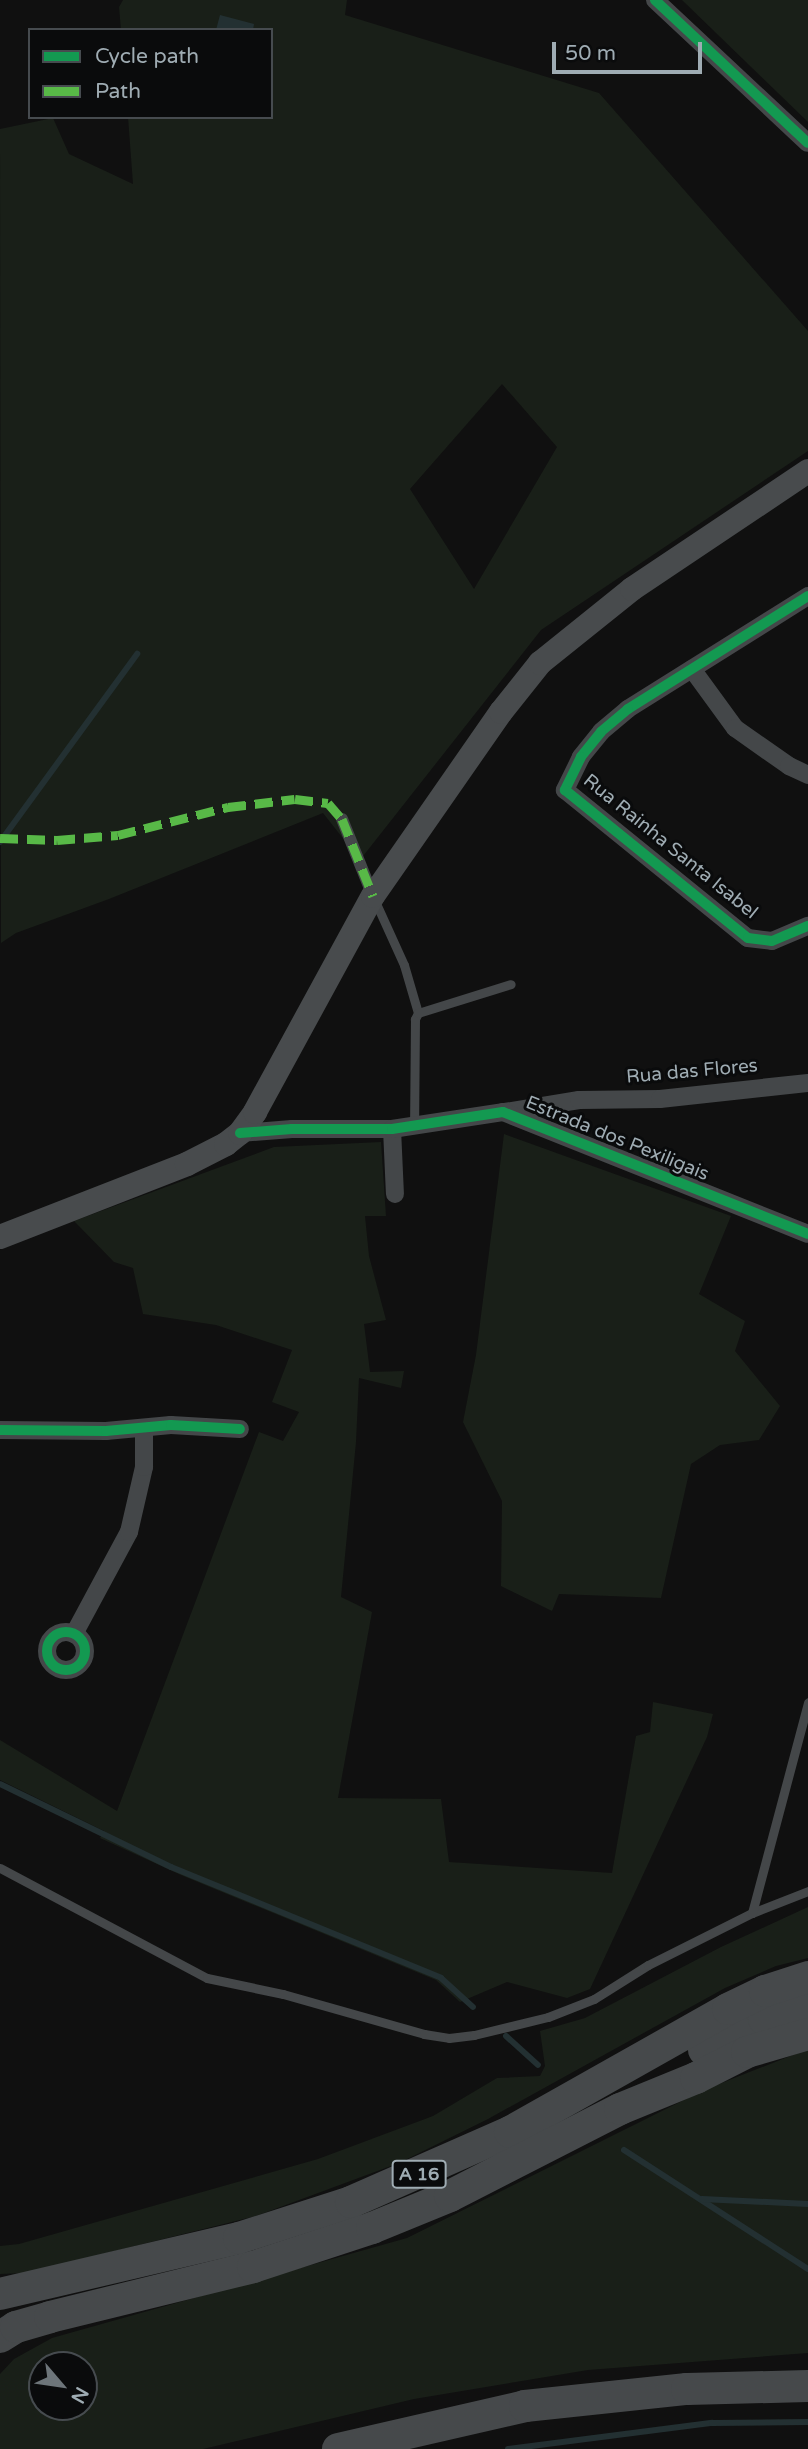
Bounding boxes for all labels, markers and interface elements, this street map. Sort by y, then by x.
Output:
legend [28,28,273,119]
scale bar [556,28,706,72]
text: 50 m [565,41,616,66]
text: Cycle path [95,44,199,69]
text: Path [95,79,141,104]
street label: Rua Rainha Santa Isabel [578,770,762,924]
street label: Rua das Flores [625,1055,759,1089]
street label: Estrada dos Pexiligais [522,1092,712,1186]
road number: A 16 [391,2160,447,2188]
north arrow [28,2351,98,2421]
text: N [66,2383,93,2407]

